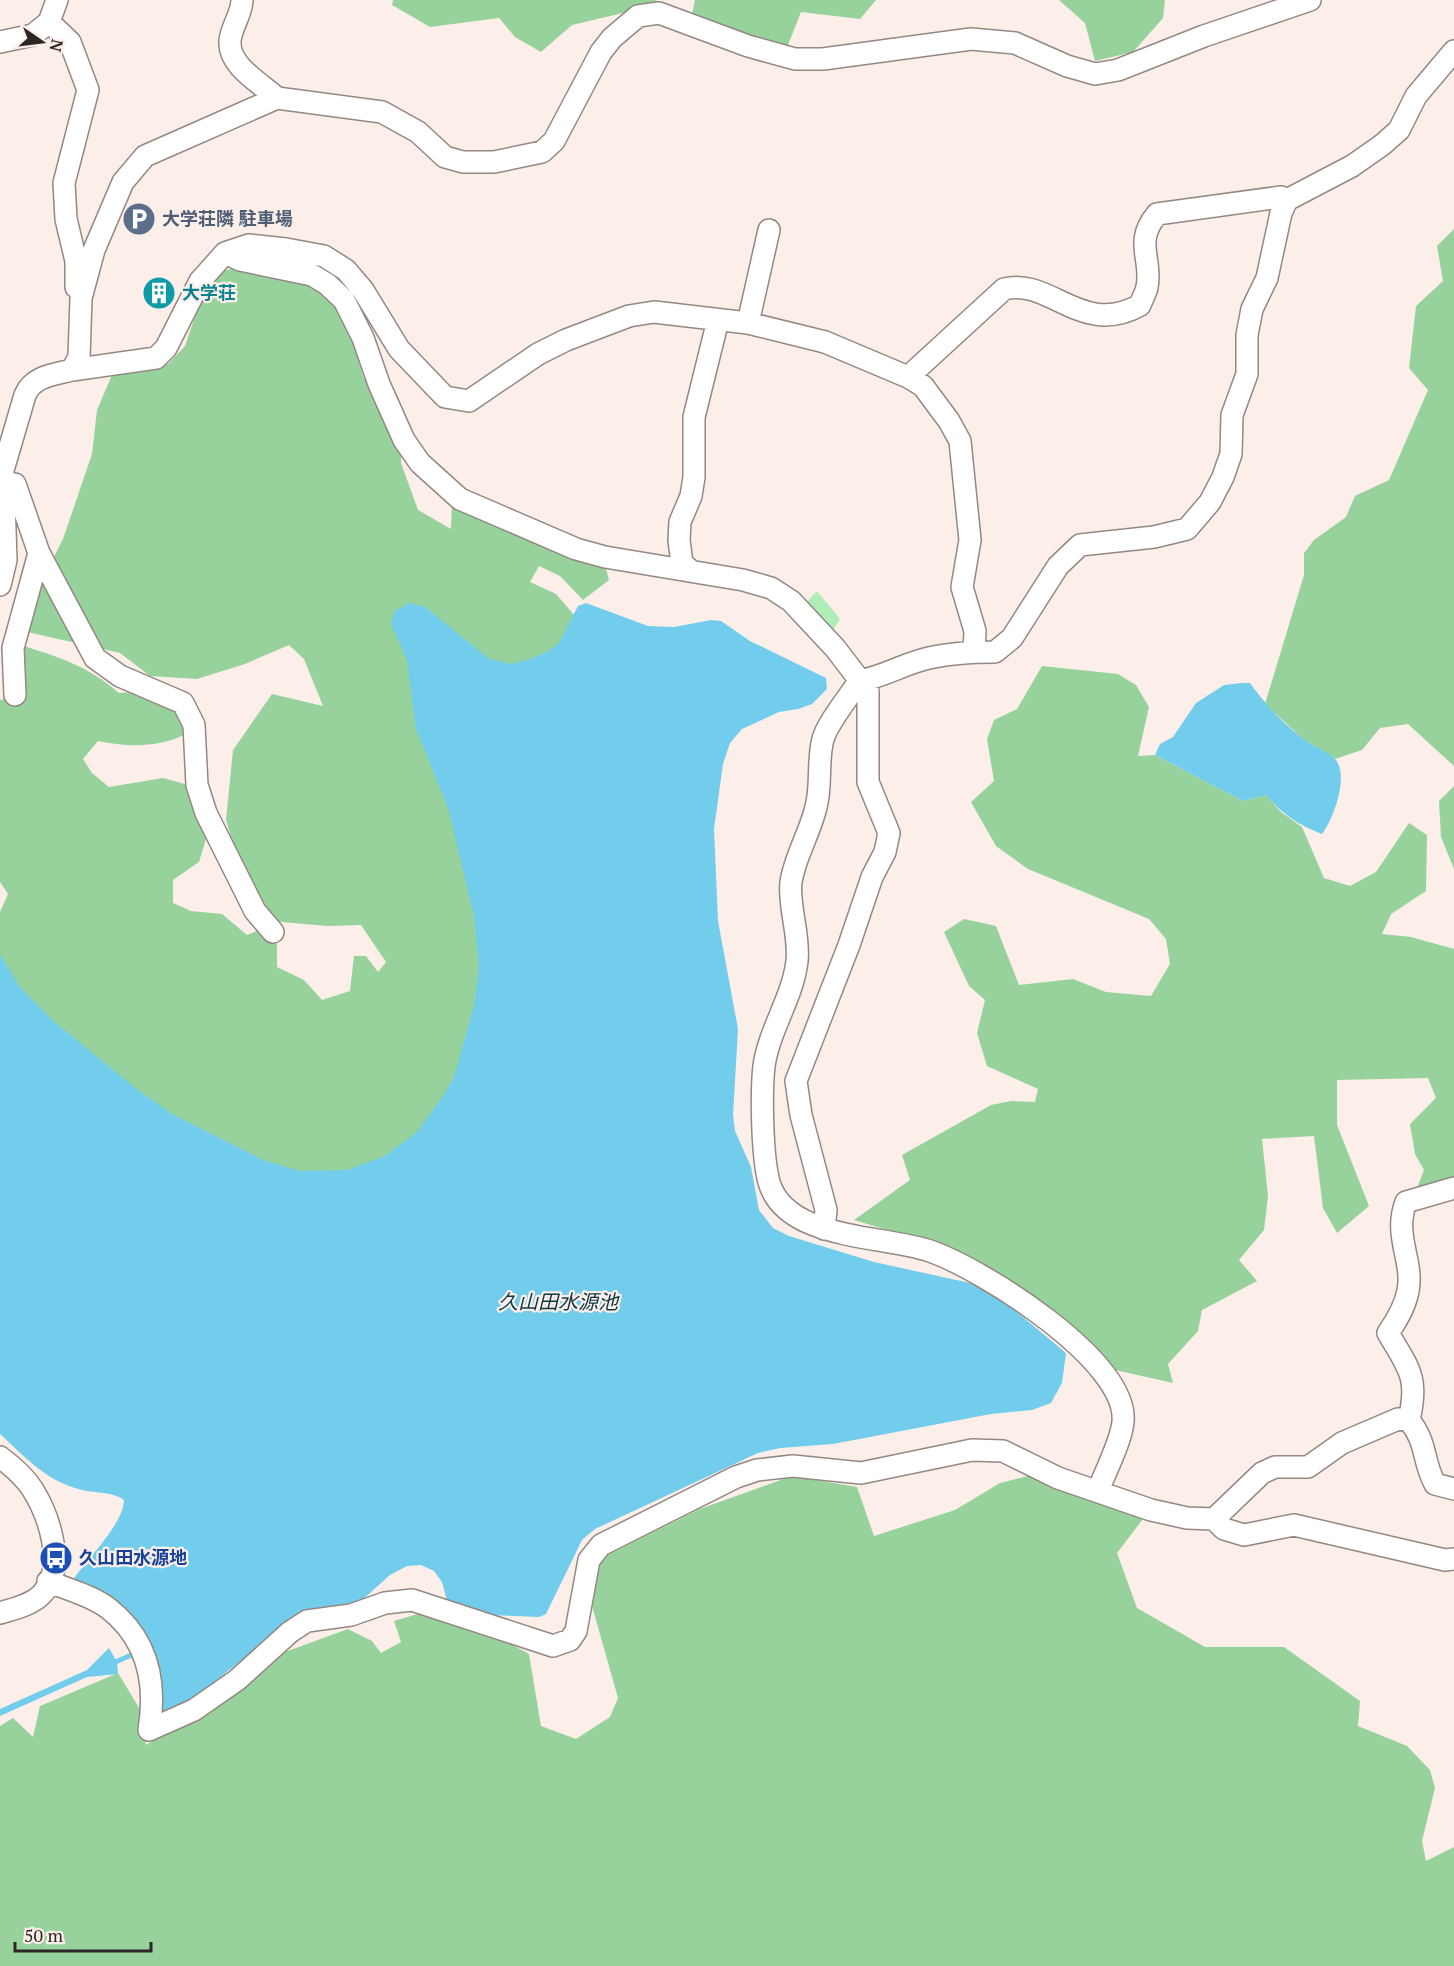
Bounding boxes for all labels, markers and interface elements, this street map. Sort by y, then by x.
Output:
north arrow [12,12,72,72]
text: N [44,37,69,54]
parking icon: 大学荘隣 駐車場 [121,201,157,237]
place label: 大学荘隣 駐車場 [162,206,293,230]
building icon: 大学荘 [141,275,177,311]
place label: 大学荘 [182,280,236,304]
water label: 久山田水源池 [498,1288,620,1315]
bus stop icon: 久山田水源地 [38,1540,74,1576]
place label: 久山田水源地 [79,1545,187,1569]
scale bar [15,1915,152,1953]
text: 50 m [24,1923,64,1947]

